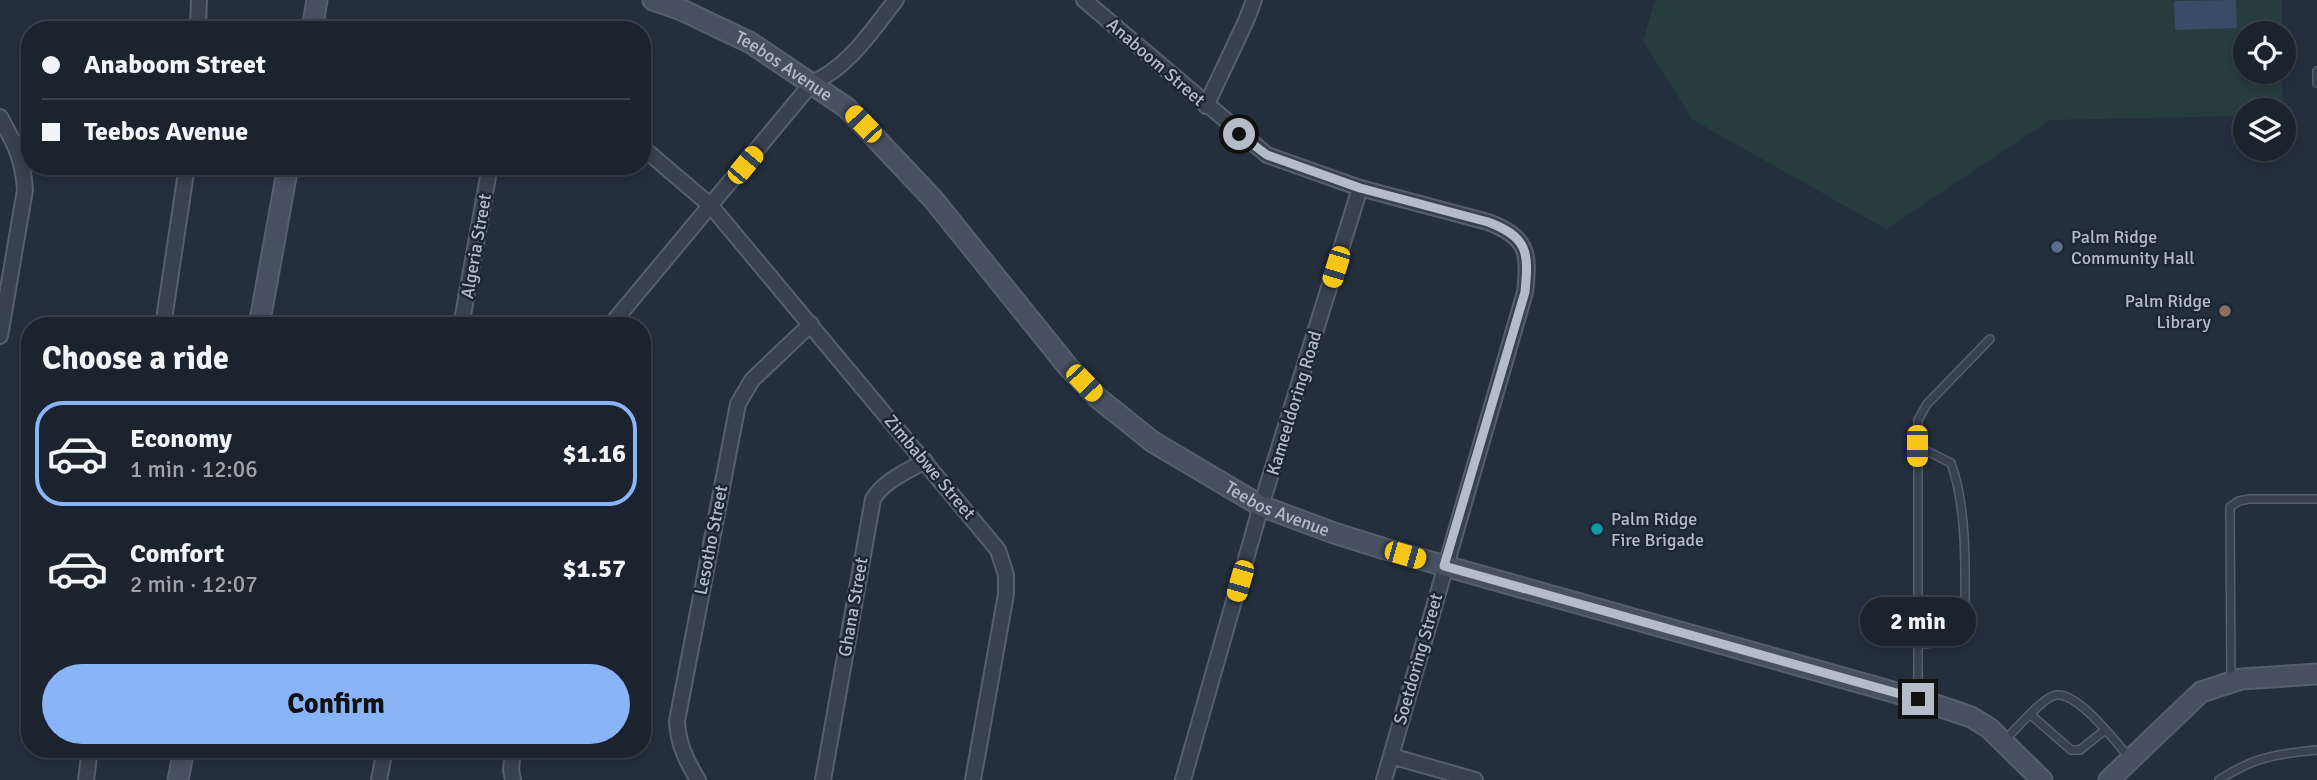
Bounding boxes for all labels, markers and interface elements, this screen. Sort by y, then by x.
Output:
street label: Anaboom Street [1102,13,1210,111]
map controls [2233,21,2296,161]
button: locate [2233,21,2296,84]
street label: Teebos Avenue [731,26,837,106]
text: Anaboom Street [84,49,266,81]
button: layers [2233,98,2296,161]
car [841,102,886,146]
text: Teebos Avenue [84,116,248,148]
route start [1223,118,1255,150]
car [724,142,767,188]
street label: Algeria Street [456,192,496,300]
place label: Palm Ridge Community Hall [2071,226,2195,269]
marker: Palm Ridge Community Hall [2049,239,2065,255]
car [1320,244,1353,290]
place label: Palm Ridge Library [2125,290,2212,333]
marker: Palm Ridge Library [2217,303,2233,319]
street label: Kameeldoring Road [1262,328,1326,478]
text: Choose a ride [42,339,229,378]
car [1062,361,1107,405]
street label: Zimbabwe Street [880,410,980,524]
icon: car [46,422,109,485]
text: Economy [130,423,232,455]
car [1907,425,1928,467]
text: $1.16 [562,438,626,470]
text: 1 min · 12:06 [130,455,258,484]
street label: Teebos Avenue [1221,476,1333,541]
street label: Lesotho Street [690,483,732,597]
place label: Palm Ridge Fire Brigade [1611,508,1704,551]
marker: Palm Ridge Fire Brigade [1589,521,1605,537]
icon: car [46,537,109,600]
text: Comfort [130,538,224,570]
car [1382,539,1429,571]
text: $1.57 [562,553,626,585]
street label: Ghana Street [833,556,873,658]
car [1225,558,1256,604]
text: 2 min · 12:07 [130,570,258,599]
street label: Soetdoring Street [1389,591,1447,727]
callout: 2 min [1860,598,1976,646]
text: 2 min [1890,607,1946,636]
button: Confirm [42,664,630,744]
route end [1902,683,1934,715]

